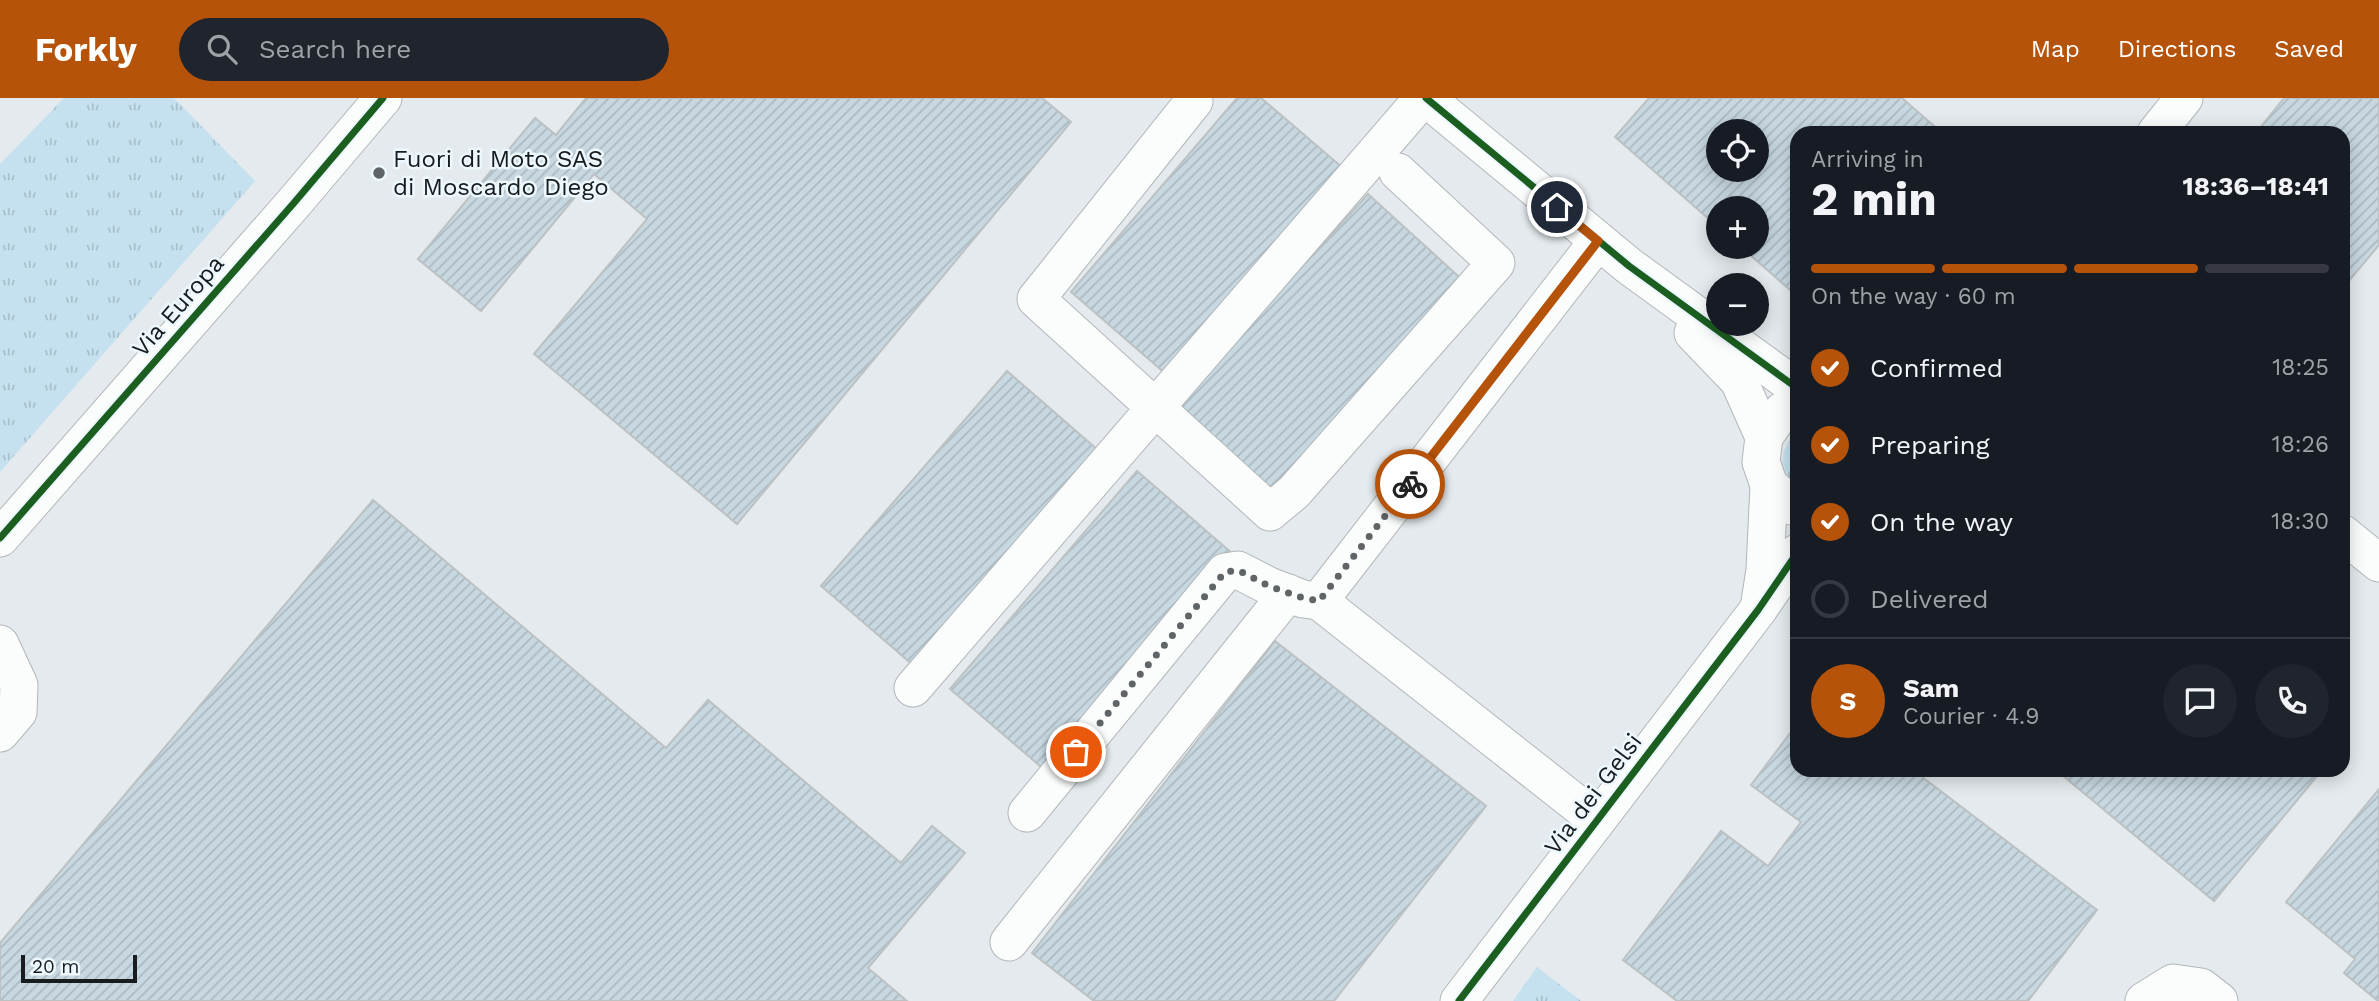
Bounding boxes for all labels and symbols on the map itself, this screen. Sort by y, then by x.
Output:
place label: Fuori di Moto SAS di Moscardo Diego [393,145,609,201]
marker: Fuori di Moto SAS di Moscardo Diego [371,165,387,181]
pin [1527,177,1587,237]
street label: Via Europa [126,250,230,362]
courier [1375,449,1445,519]
pin [1046,722,1106,782]
street label: Via dei Gelsi [1538,728,1648,860]
scale bar [21,952,136,984]

